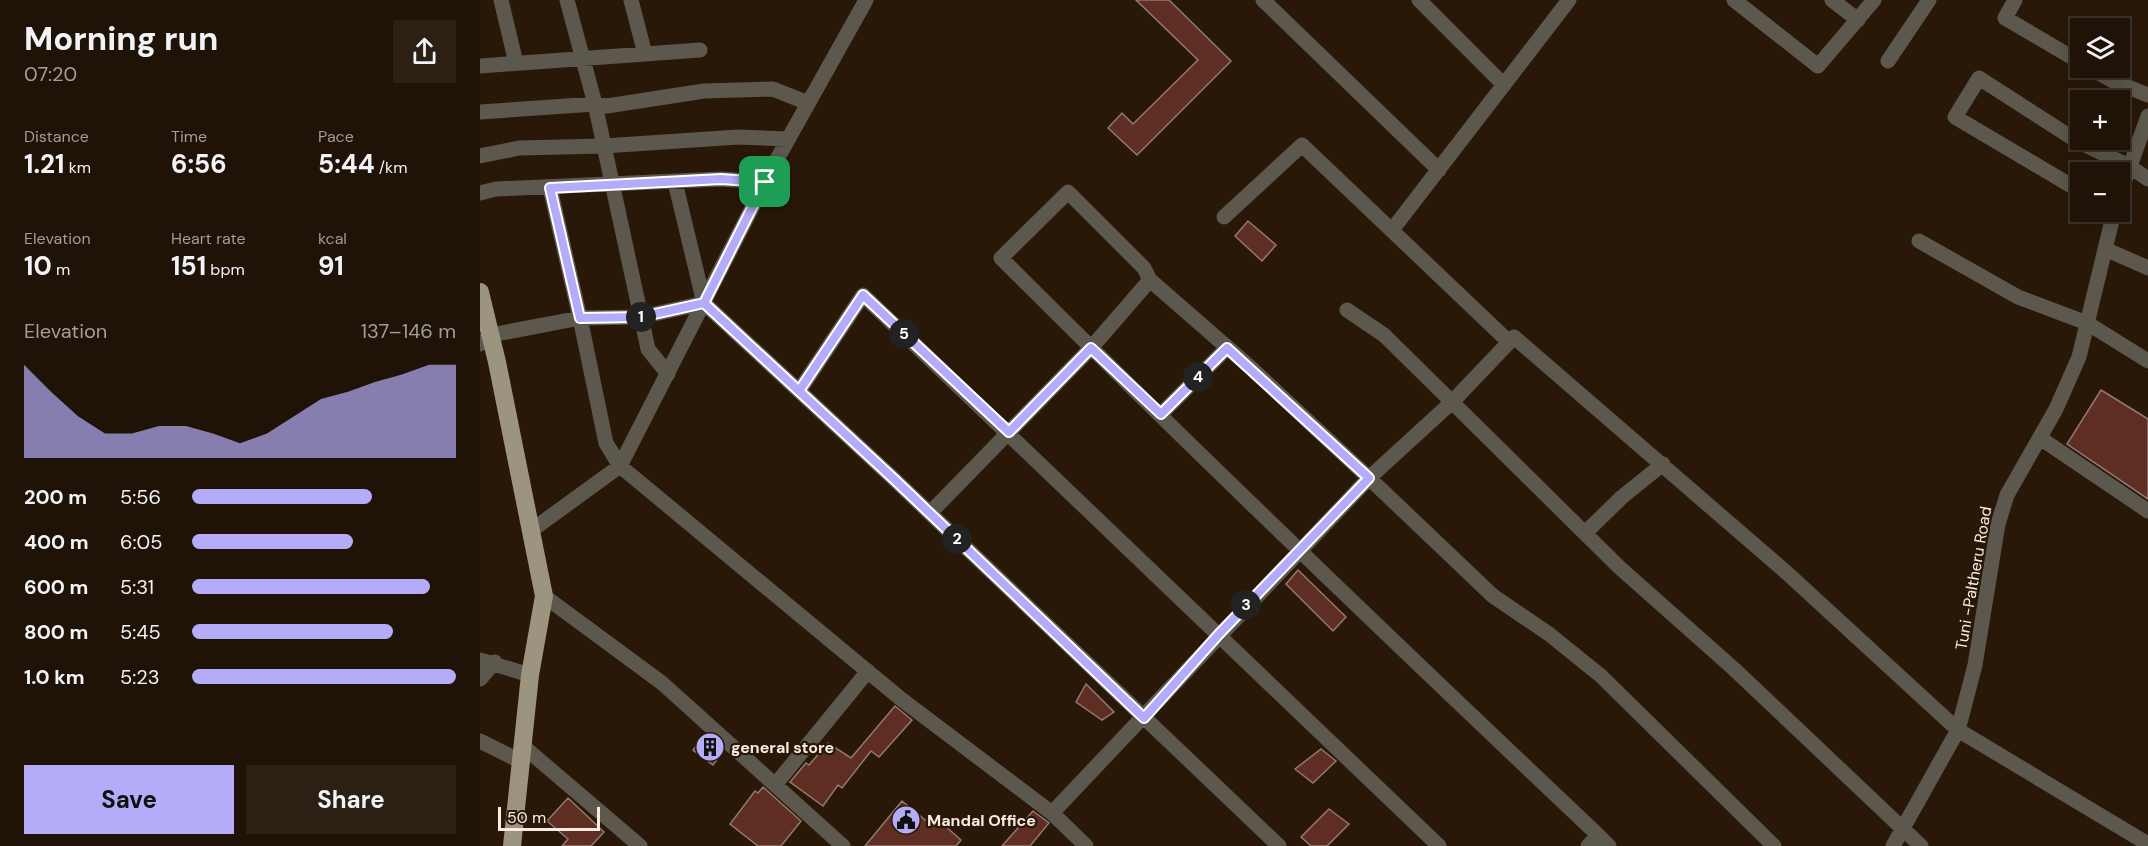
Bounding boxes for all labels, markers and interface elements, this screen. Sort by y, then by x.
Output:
text: Morning run [24,17,218,60]
map controls [2070,18,2130,222]
button: layers [2070,18,2130,78]
button: share [393,20,456,83]
text: 07:20 [24,61,77,87]
button: + [2070,90,2130,150]
text: Distance [24,126,89,147]
text: Time [171,126,207,147]
text: Pace [318,126,354,147]
text: 1.21 [24,147,64,181]
text: 6:56 [171,147,227,181]
text: 5:44 [318,147,375,181]
pin [739,156,790,207]
text: km [64,157,91,178]
text: /km [375,157,407,178]
button: − [2070,162,2130,222]
icon: arrive [748,165,781,198]
text: Elevation [24,228,91,249]
text: Heart rate [171,228,246,249]
text: kcal [318,228,347,249]
text: 10 [24,249,52,283]
text: 151 [171,249,206,283]
text: 91 [318,249,344,283]
text: m [52,259,70,280]
text: bpm [206,259,245,280]
pin: 1 [626,302,656,332]
text: 1 [638,306,644,327]
text: Elevation [24,318,107,344]
text: 137–146 m [361,318,456,344]
pin: 5 [889,319,919,349]
text: 5 [899,323,909,344]
pin: 4 [1183,362,1213,392]
text: 4 [1193,366,1203,387]
text: 200 m [24,484,87,510]
text: 5:56 [120,484,161,510]
street label: Tuni -Paltheru Road [1951,505,1996,652]
pin: 2 [942,524,972,554]
text: 2 [952,528,962,549]
text: 400 m [24,529,89,555]
text: 6:05 [120,529,162,555]
text: 600 m [24,574,88,600]
text: 5:31 [120,574,154,600]
pin: 3 [1231,590,1261,620]
text: 3 [1241,594,1251,615]
text: 800 m [24,619,88,645]
text: 5:45 [120,619,161,645]
text: 1.0 km [24,664,85,690]
text: 5:23 [120,664,160,690]
building icon: general store [694,731,726,763]
place label: general store [731,737,834,758]
button: Save [24,765,234,834]
button: Share [246,765,456,834]
scale bar [498,804,600,832]
public building icon: Mandal Office [890,804,922,836]
text: 50 m [507,807,546,828]
place label: Mandal Office [927,810,1036,831]

